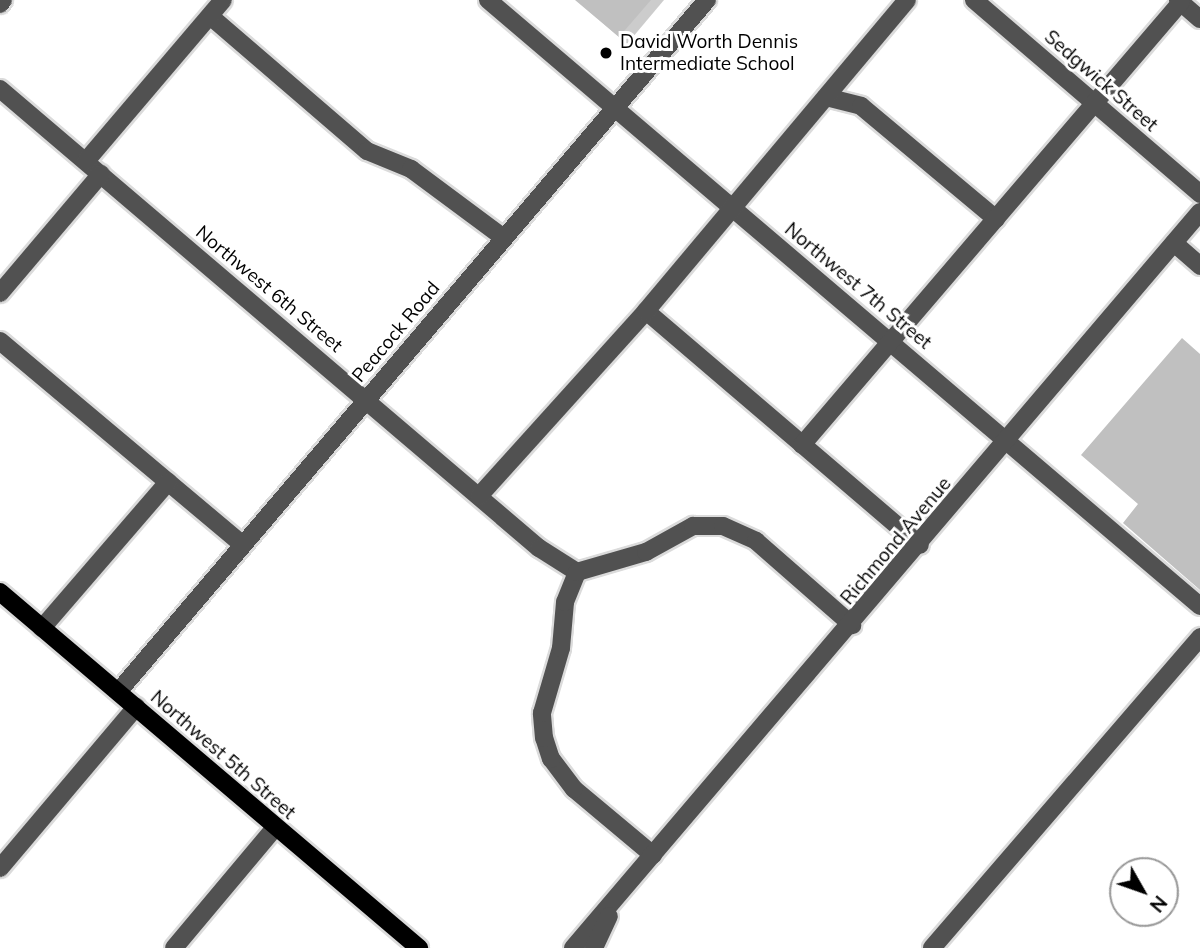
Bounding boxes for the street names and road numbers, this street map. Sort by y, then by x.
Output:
street label: Sedgwick Street [1040,26,1162,136]
street label: Northwest 7th Street [780,218,936,354]
street label: Northwest 6th Street [191,221,347,357]
street label: Peacock Road [347,277,445,387]
street label: Richmond Avenue [836,473,956,609]
street label: Northwest 5th Street [146,686,300,824]

